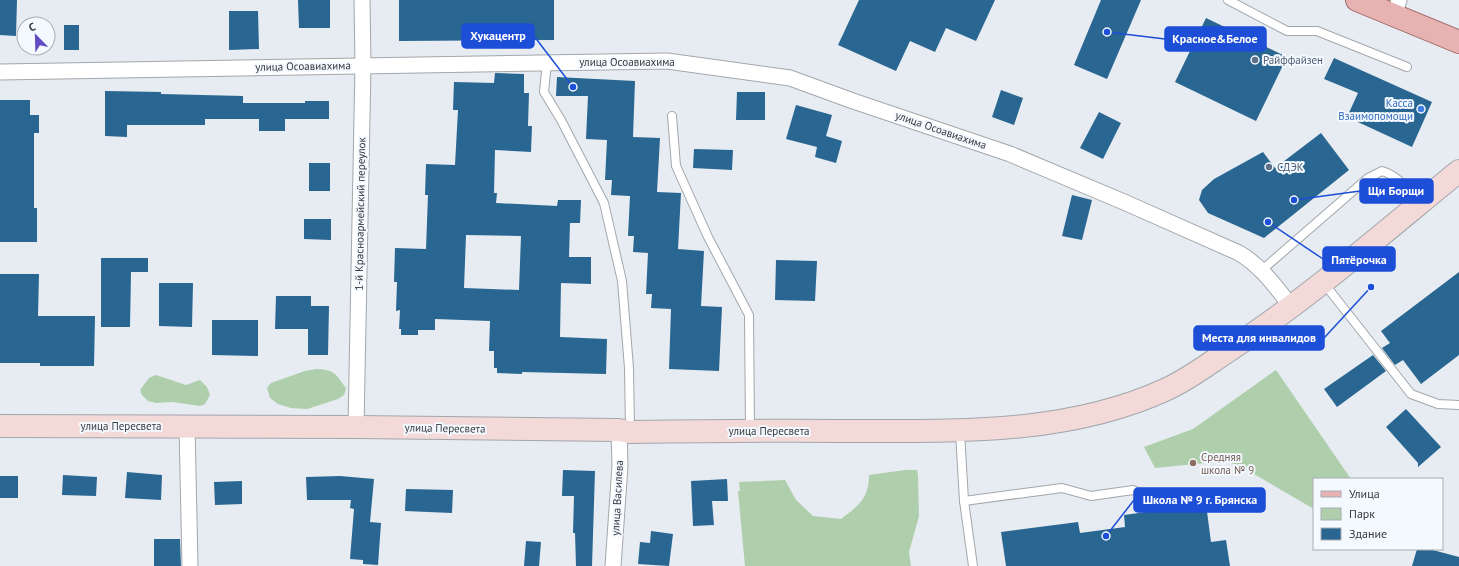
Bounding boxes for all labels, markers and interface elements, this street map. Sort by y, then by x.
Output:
north arrow [16,16,56,56]
text: С [27,19,38,34]
callout: Хукацентр [462,24,534,48]
callout: Красное&Белое [1165,27,1266,51]
text: Хукацентр [470,28,526,43]
text: Красное&Белое [1172,31,1258,46]
place label: Райффайзен [1263,53,1323,67]
street label: улица Осоавиахима [579,55,675,69]
marker: Райффайзен [1250,55,1260,65]
street label: улица Осоавиахима [255,58,351,74]
place label: Касса Взаимопомощи [1338,96,1413,123]
marker: Касса Взаимопомощи [1416,104,1426,114]
street label: улица Осоавиахима [893,108,989,152]
street label: 1-й Красноармейский переулок [352,136,368,291]
place label: СДЭК [1277,160,1304,174]
marker: СДЭК [1264,162,1274,172]
callout: Щи Борщи [1360,179,1433,203]
text: Щи Борщи [1368,183,1424,198]
callout: Пятёрочка [1323,247,1395,271]
text: Пятёрочка [1331,252,1387,267]
callout: Места для инвалидов [1194,326,1324,350]
text: Места для инвалидов [1202,330,1316,345]
street label: улица Пересвета [80,419,162,433]
street label: улица Пересвета [404,420,486,436]
street label: улица Пересвета [728,424,810,438]
place label: Средняя школа № 9 [1201,450,1254,477]
marker: Средняя школа № 9 [1188,458,1198,468]
street label: улица Василева [608,460,626,536]
legend [1313,478,1443,550]
text: Улица [1349,486,1380,501]
callout: Школа № 9 г. Брянска [1134,488,1265,512]
text: Школа № 9 г. Брянска [1143,492,1257,507]
text: Парк [1349,506,1375,521]
text: Здание [1349,526,1387,541]

